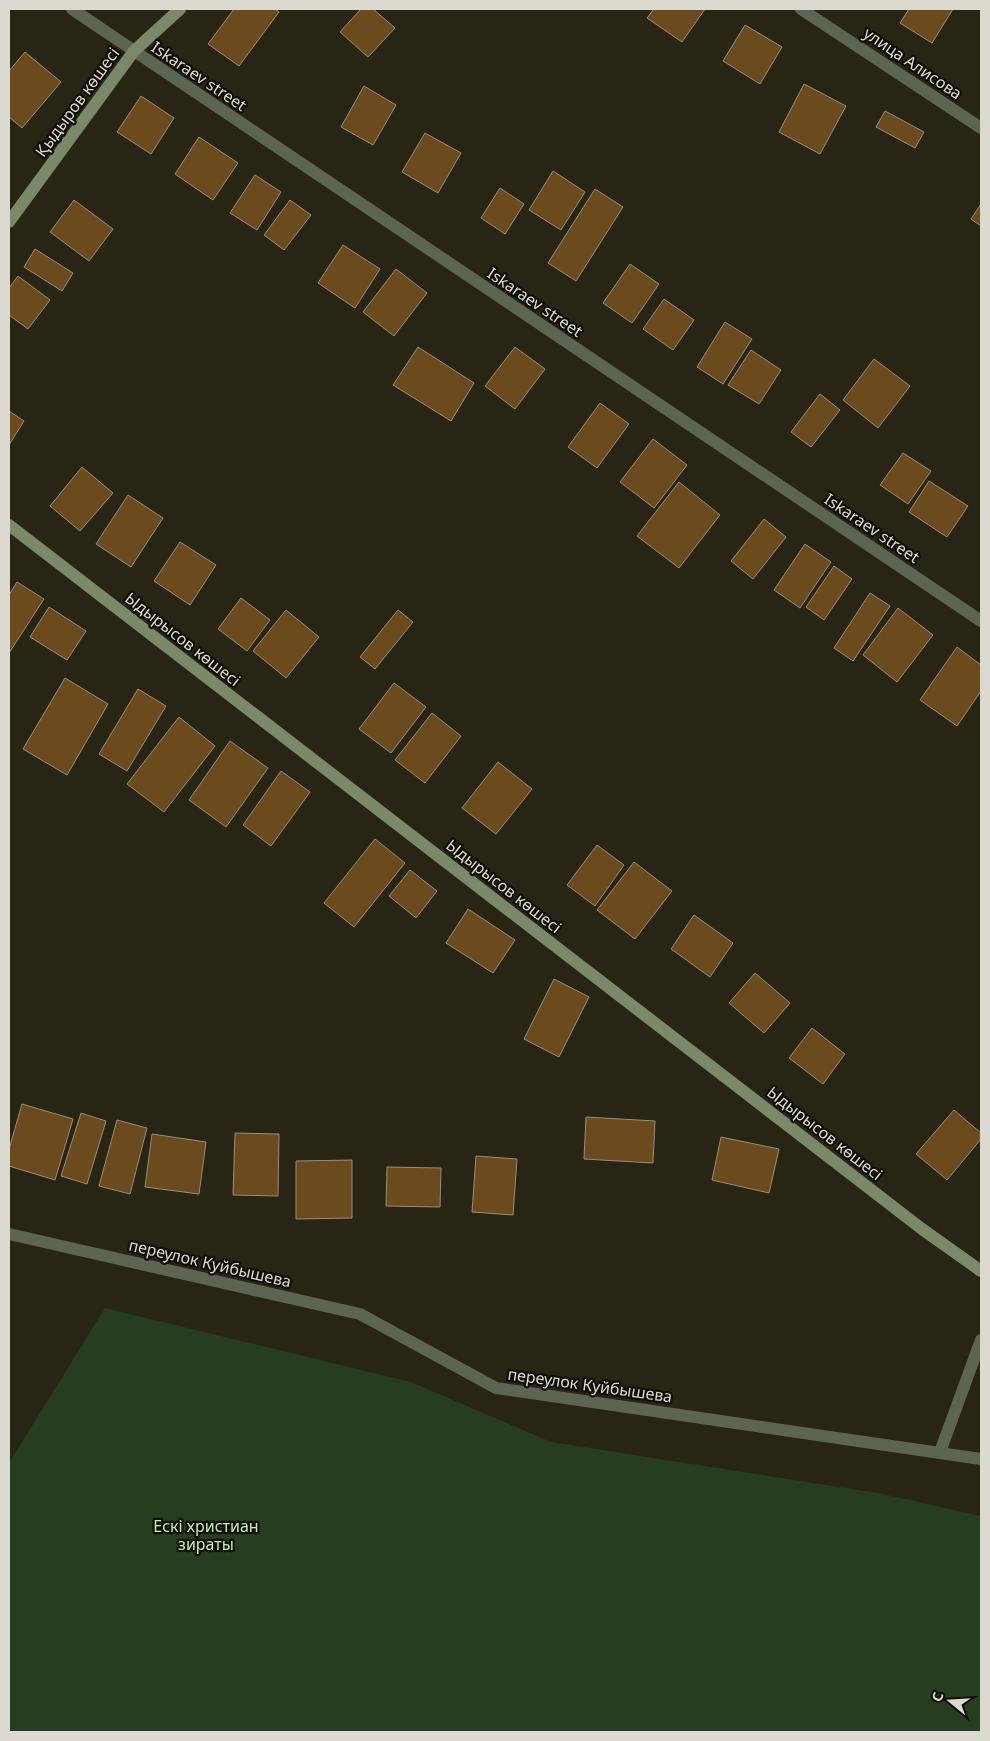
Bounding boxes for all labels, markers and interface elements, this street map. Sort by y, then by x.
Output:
street label: улица Алисова [860,22,966,104]
street label: Iskaraev street [147,36,251,116]
street label: Қыдыров көшесі [30,43,124,161]
street label: Iskaraev street [483,262,587,342]
street label: Iskaraev street [820,488,924,568]
street label: Ыдырысов көшесі [121,587,245,691]
street label: Ыдырысов көшесі [442,834,566,938]
street label: Ыдырысов көшесі [763,1081,887,1185]
street label: переулок Куйбышева [127,1234,293,1292]
street label: переулок Куйбышева [506,1363,674,1407]
park label: Ескі христиан зираты [153,1515,259,1555]
north arrow [925,1676,975,1726]
text: С [927,1690,948,1704]

